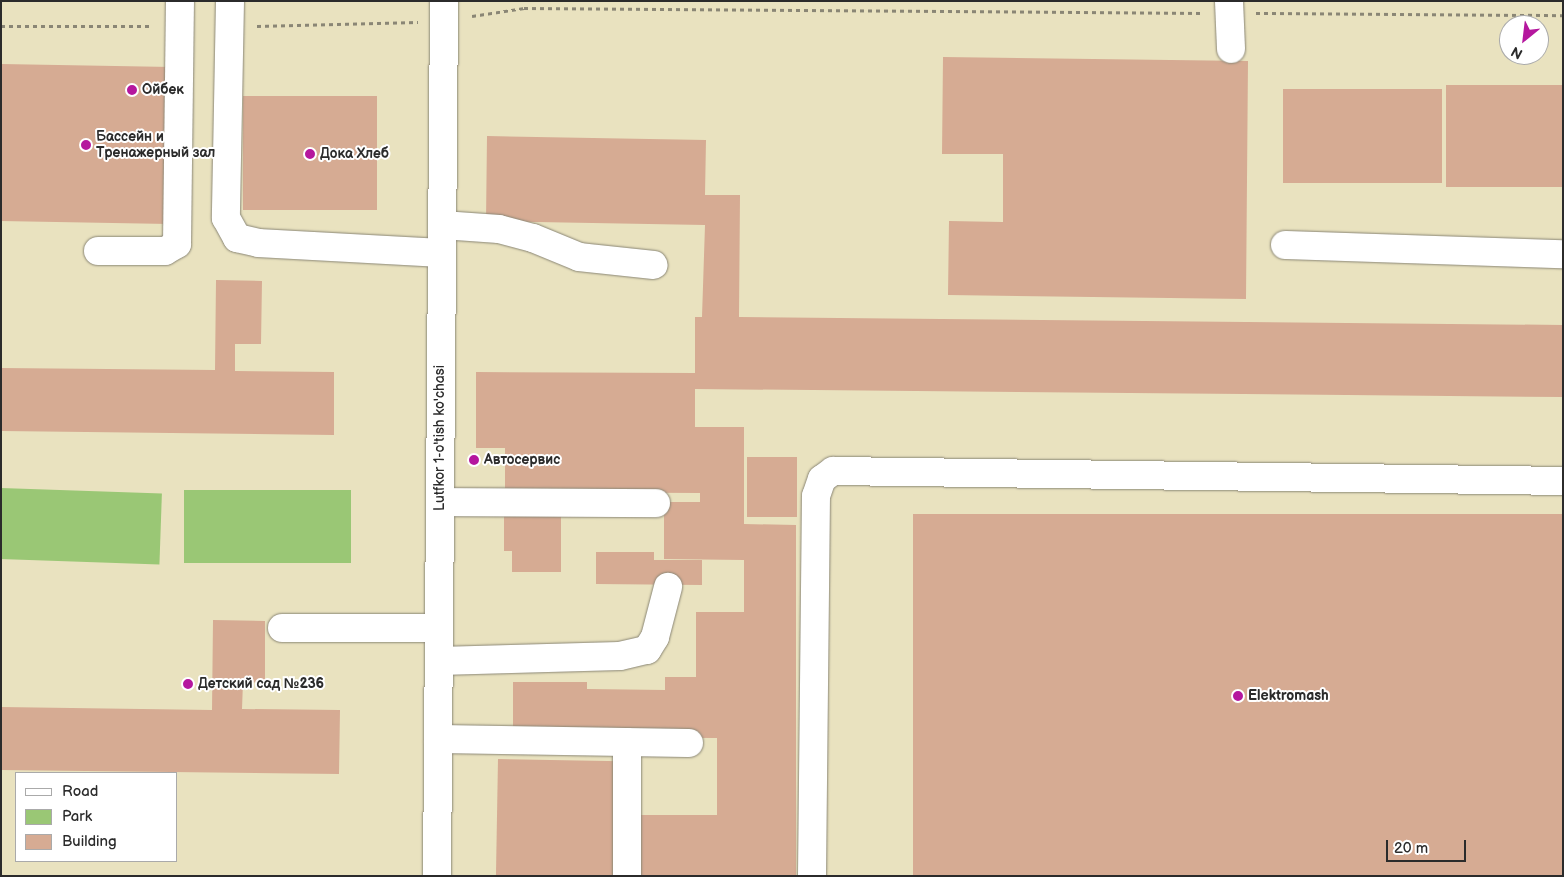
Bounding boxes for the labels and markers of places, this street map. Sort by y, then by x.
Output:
place label: Ойбек [142,82,184,98]
marker: Ойбек [126,84,138,96]
place label: Бассейн и Тренажерный зал [96,129,215,162]
marker: Бассейн и Тренажерный зал [80,139,92,151]
place label: Дока Хлеб [320,146,389,162]
marker: Дока Хлеб [304,148,316,160]
place label: Автосервис [484,452,560,468]
marker: Автосервис [468,454,480,466]
place label: Детский сад №236 [198,676,324,692]
marker: Детский сад №236 [182,678,194,690]
place label: Elektromash [1248,688,1329,704]
marker: Elektromash [1232,690,1244,702]

